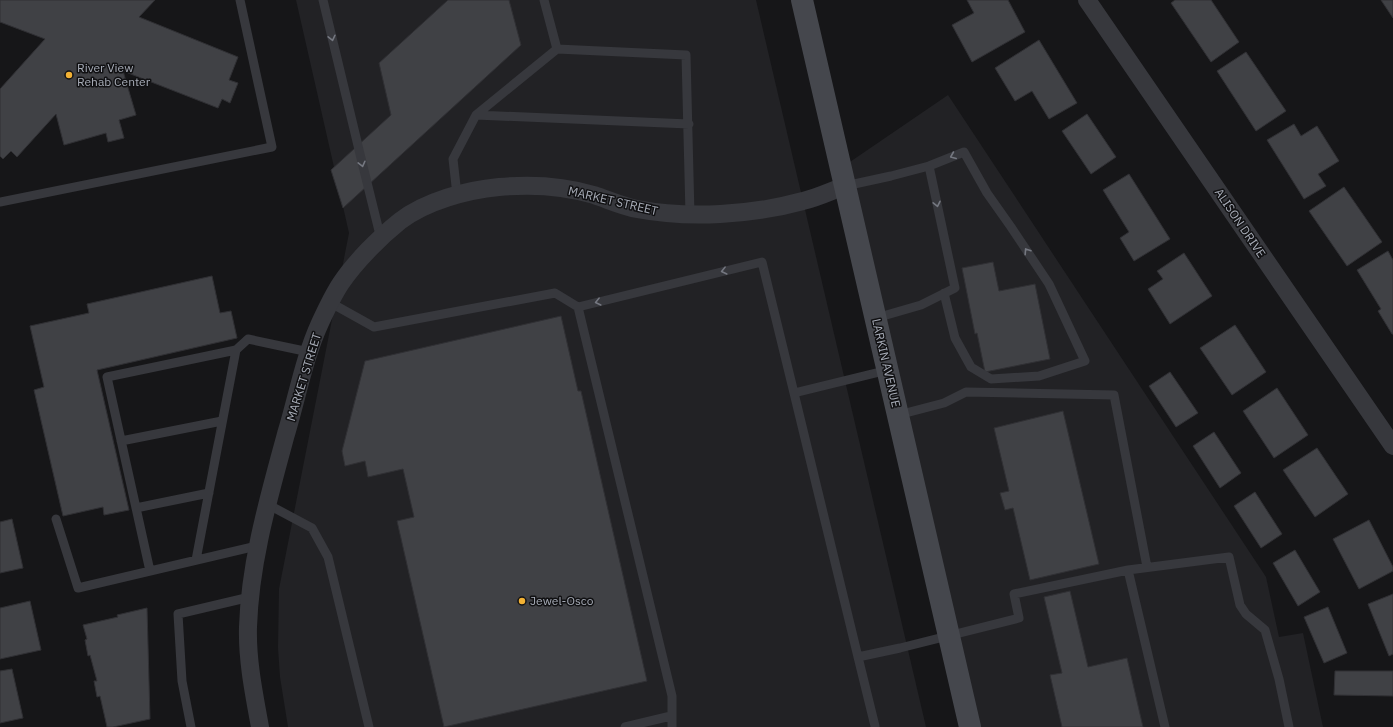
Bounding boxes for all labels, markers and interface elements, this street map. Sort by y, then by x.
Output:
one-way arrow [328,35,336,41]
place label: River View Rehab Center [77,60,151,89]
marker: River View Rehab Center [64,70,74,80]
one-way arrow [949,152,956,160]
one-way arrow [357,161,366,168]
street label: MARKET STREET [567,183,660,218]
street label: ALISON DRIVE [1212,185,1269,260]
one-way arrow [933,201,941,207]
one-way arrow [1025,248,1032,255]
one-way arrow [721,267,728,275]
one-way arrow [595,297,602,306]
street label: LARKIN AVENUE [869,317,904,409]
street label: MARKET STREET [283,331,324,423]
place label: Jewel-Osco [530,593,594,608]
marker: Jewel-Osco [517,596,527,606]

